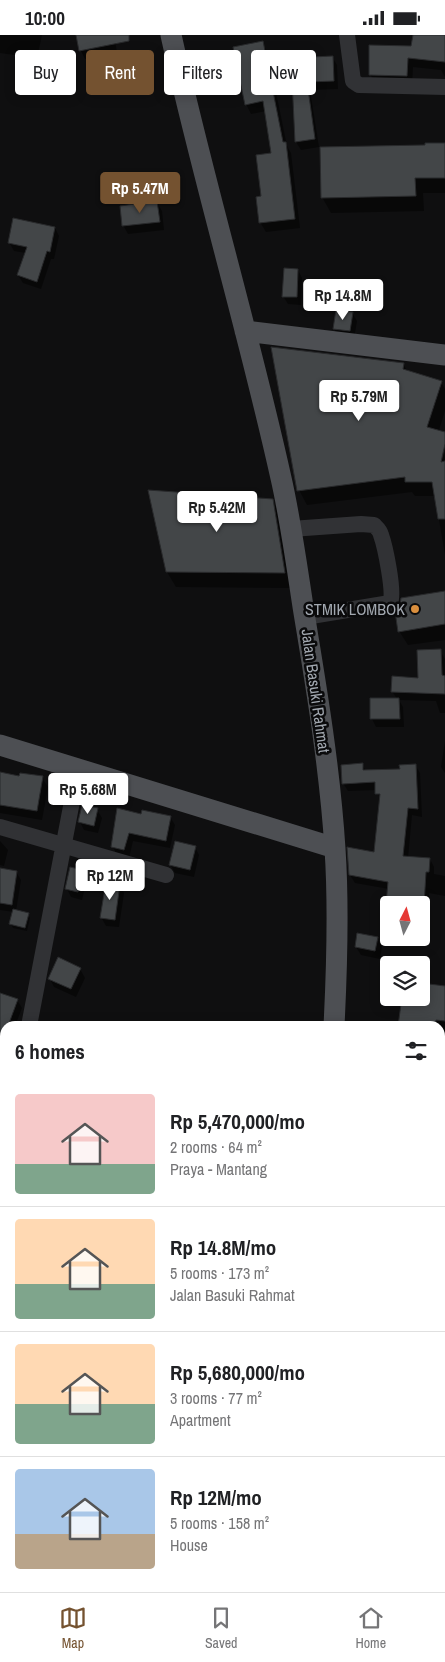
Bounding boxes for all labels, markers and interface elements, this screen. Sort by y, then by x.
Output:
text: 10:00 [25,5,65,31]
chip: Buy [15,50,76,95]
chip: Rent [86,50,154,95]
chip: Filters [164,50,241,95]
chip: New [251,50,316,95]
pin: Rp 5.47M [88,171,192,214]
text: Rp 5.47M [111,177,169,199]
pin: Rp 14.8M [291,279,395,321]
text: Rp 14.8M [314,284,372,306]
pin: Rp 5.79M [307,379,411,422]
text: Rp 5.79M [330,385,388,407]
pin: Rp 5.42M [165,491,269,533]
text: Rp 5.42M [188,496,246,518]
place label: STMIK LOMBOK [305,598,405,620]
marker: STMIK LOMBOK [409,603,421,615]
street label: Jalan Basuki Rahmat [296,628,336,755]
pin: Rp 5.68M [36,773,140,815]
text: Rp 5.68M [59,778,117,800]
pin: Rp 12M [69,859,151,901]
text: Rp 12M [87,864,133,886]
north arrow [380,896,430,946]
map controls [380,896,430,1006]
button: layers [380,956,430,1006]
text: 6 homes [15,1037,85,1066]
icon: filters [402,1037,430,1065]
text: Rp 5,470,000/mo [170,1107,305,1136]
icon: home [55,1114,115,1174]
text: 2 rooms · 64 m² [170,1136,262,1158]
text: Praya - Mantang [170,1158,267,1180]
text: Rp 14.8M/mo [170,1233,276,1262]
icon: home [55,1239,115,1299]
text: 5 rooms · 173 m² [170,1262,269,1284]
text: Jalan Basuki Rahmat [170,1284,295,1306]
text: Rp 5,680,000/mo [170,1358,305,1387]
icon: home [55,1364,115,1424]
text: 3 rooms · 77 m² [170,1387,262,1409]
text: Apartment [170,1409,231,1431]
text: Rp 12M/mo [170,1483,262,1512]
icon: home [55,1489,115,1549]
text: 5 rooms · 158 m² [170,1512,269,1534]
text: House [170,1534,208,1556]
tab: Map [59,1604,87,1652]
tab: Saved [205,1604,237,1652]
tab: Home [355,1604,386,1652]

